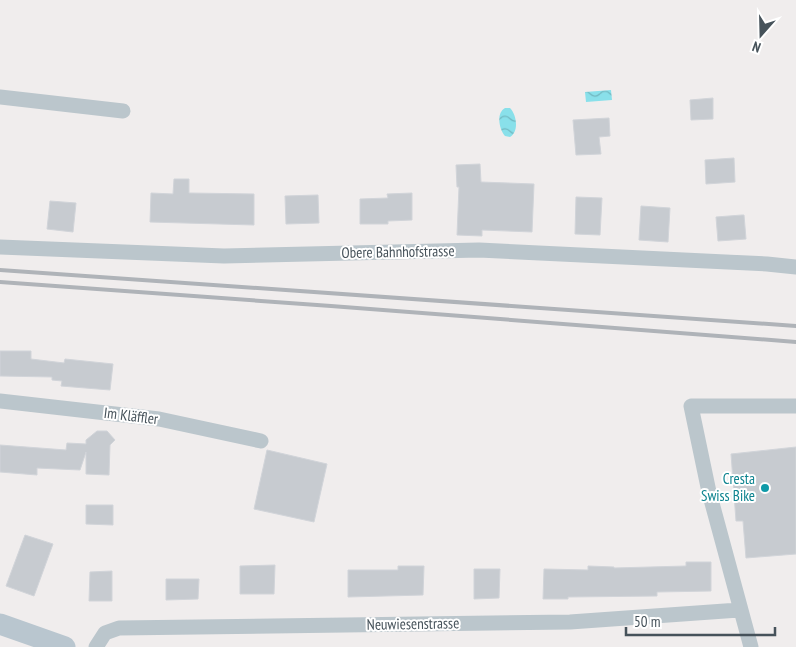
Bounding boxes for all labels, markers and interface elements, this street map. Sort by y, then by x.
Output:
north arrow [736,10,786,60]
text: N [750,37,763,57]
street label: Obere Bahnhofstrasse [341,241,455,262]
street label: Im Kläffler [103,403,160,428]
place label: Cresta Swiss Bike [701,469,755,505]
marker: Cresta Swiss Bike [759,482,771,494]
scale bar [626,604,775,636]
text: 50 m [634,612,660,631]
street label: Neuwiesenstrasse [367,613,459,634]

